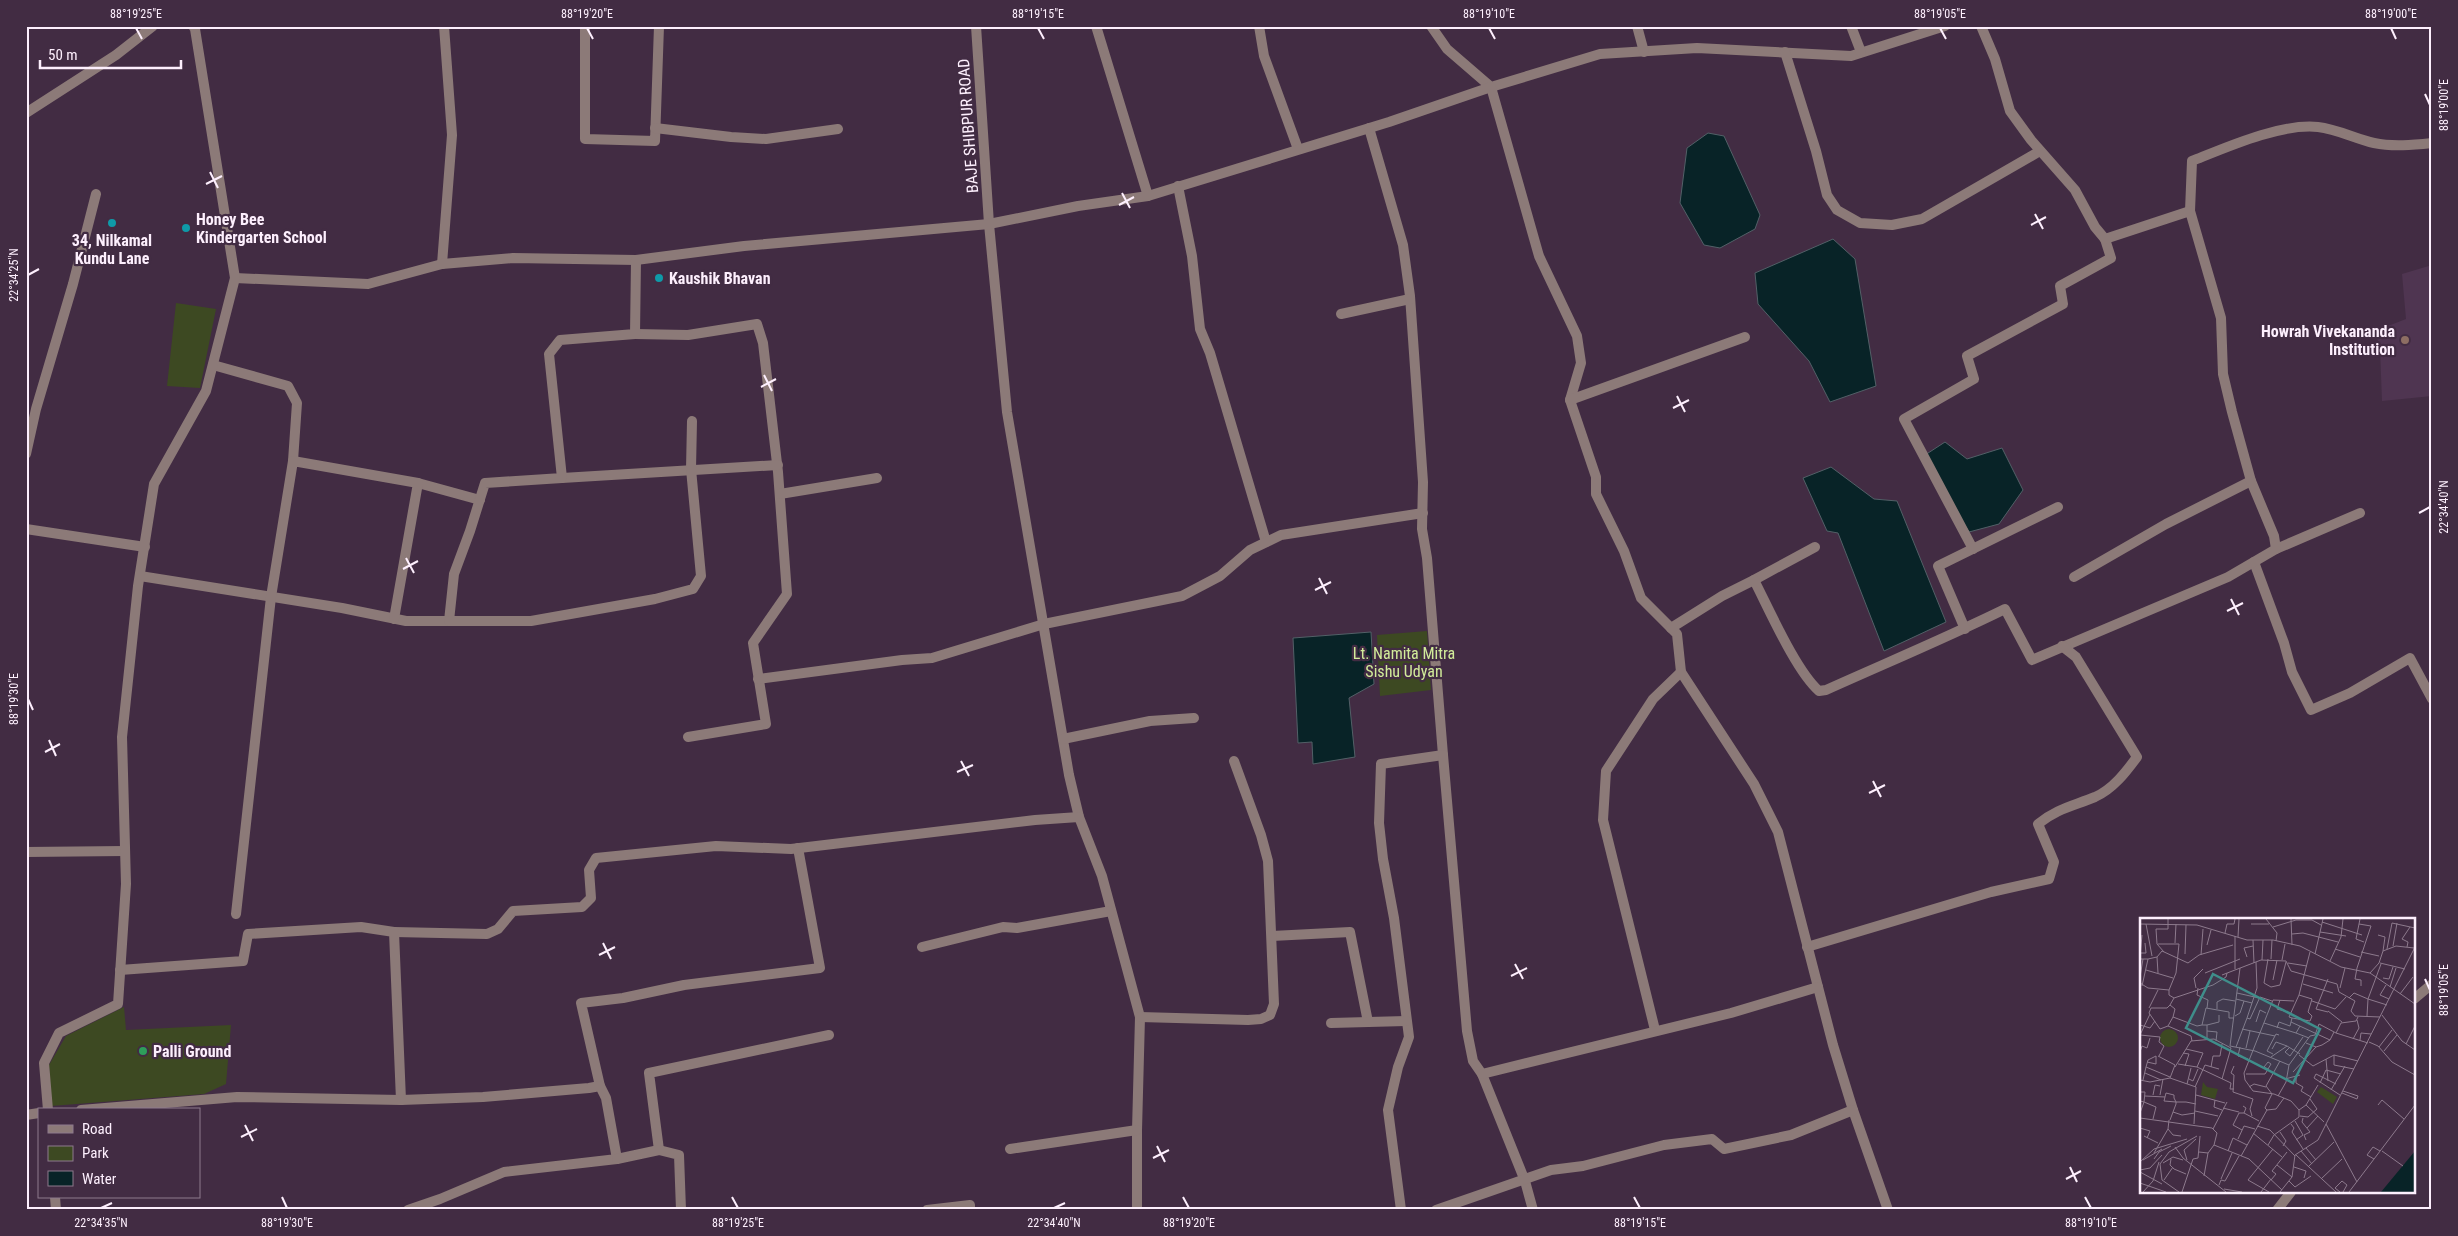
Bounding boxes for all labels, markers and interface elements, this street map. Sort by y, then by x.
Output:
text: 88°19'25"E [110,7,162,21]
text: 88°19'20"E [561,7,613,21]
text: 88°19'15"E [1012,7,1064,21]
text: 88°19'10"E [1463,7,1515,21]
text: 88°19'05"E [1914,7,1966,21]
text: 88°19'00"E [2365,7,2417,21]
scale bar [40,38,181,70]
text: 50 m [48,46,78,64]
street label: BAJE SHIBPUR ROAD [954,58,982,194]
text: 88°19'00"E [2437,79,2451,131]
place label: Honey Bee Kindergarten School [196,210,327,247]
marker: 34, Nilkamal Kundu Lane [106,217,118,229]
marker: Honey Bee Kindergarten School [180,222,192,234]
place label: 34, Nilkamal Kundu Lane [72,231,152,268]
text: 22°34'25"N [7,248,21,302]
place label: Kaushik Bhavan [669,269,771,288]
marker: Kaushik Bhavan [653,272,665,284]
place label: Howrah Vivekananda Institution [2261,322,2395,359]
marker: Howrah Vivekananda Institution [2399,334,2411,346]
text: 22°34'40"N [2437,480,2451,534]
park label: Lt. Namita Mitra Sishu Udyan [1353,644,1455,681]
text: 88°19'30"E [7,673,21,725]
inset map [2140,918,2416,1194]
text: 88°19'05"E [2437,964,2451,1016]
place label: Palli Ground [153,1042,231,1061]
marker: Palli Ground [137,1045,149,1057]
legend [38,1108,200,1198]
text: Road [82,1120,112,1138]
text: Park [82,1144,109,1162]
text: Water [82,1170,117,1188]
text: 22°34'35"N [74,1216,128,1230]
text: 88°19'30"E [261,1216,313,1230]
text: 88°19'25"E [712,1216,764,1230]
text: 22°34'40"N [1027,1216,1081,1230]
text: 88°19'20"E [1163,1216,1215,1230]
text: 88°19'15"E [1614,1216,1666,1230]
text: 88°19'10"E [2065,1216,2117,1230]

